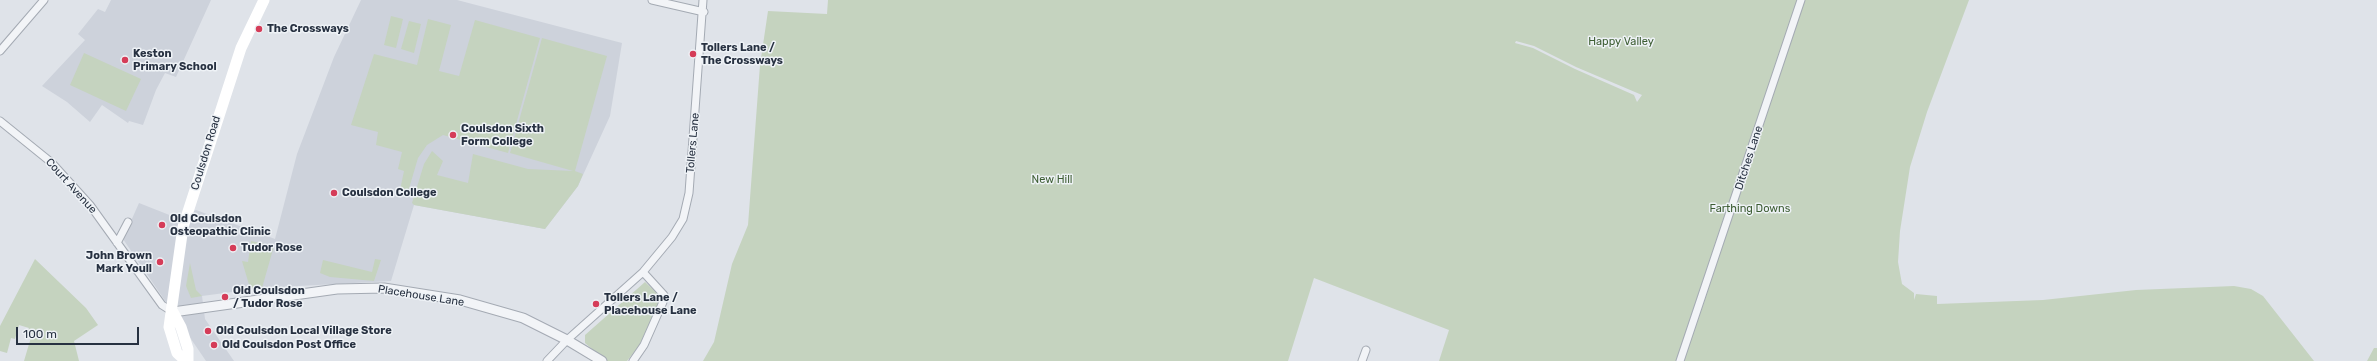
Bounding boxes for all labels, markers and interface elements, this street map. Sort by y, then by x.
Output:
place label: The Crossways [267,22,349,36]
marker: The Crossways [254,24,264,34]
park label: Happy Valley [1588,35,1654,49]
place label: Tollers Lane / The Crossways [701,41,783,67]
place label: Keston Primary School [133,47,217,73]
marker: Tollers Lane / The Crossways [688,49,698,59]
marker: Keston Primary School [120,55,130,65]
street label: Tollers Lane [684,112,702,174]
street label: Coulsdon Road [188,114,224,192]
place label: Coulsdon Sixth Form College [461,122,544,148]
street label: Ditches Lane [1732,124,1766,192]
marker: Coulsdon Sixth Form College [448,130,458,140]
street label: Court Avenue [43,156,99,216]
park label: New Hill [1031,173,1073,187]
place label: Coulsdon College [342,186,437,200]
marker: Coulsdon College [329,188,339,198]
park label: Farthing Downs [1710,202,1790,216]
place label: Old Coulsdon Osteopathic Clinic [170,212,271,238]
marker: Old Coulsdon Osteopathic Clinic [157,220,167,230]
place label: Tudor Rose [241,241,302,255]
marker: Tudor Rose [228,243,238,253]
place label: John Brown Mark Youll [86,249,152,275]
marker: John Brown Mark Youll [155,257,165,267]
street label: Placehouse Lane [377,283,465,309]
place label: Old Coulsdon / Tudor Rose [233,284,305,310]
place label: Tollers Lane / Placehouse Lane [604,291,697,317]
marker: Old Coulsdon / Tudor Rose [220,292,230,302]
marker: Tollers Lane / Placehouse Lane [591,299,601,309]
scale bar [18,319,141,345]
place label: Old Coulsdon Local Village Store [216,324,392,338]
marker: Old Coulsdon Local Village Store [203,326,213,336]
text: 100 m [23,327,57,341]
place label: Old Coulsdon Post Office [222,338,356,352]
marker: Old Coulsdon Post Office [209,340,219,350]

